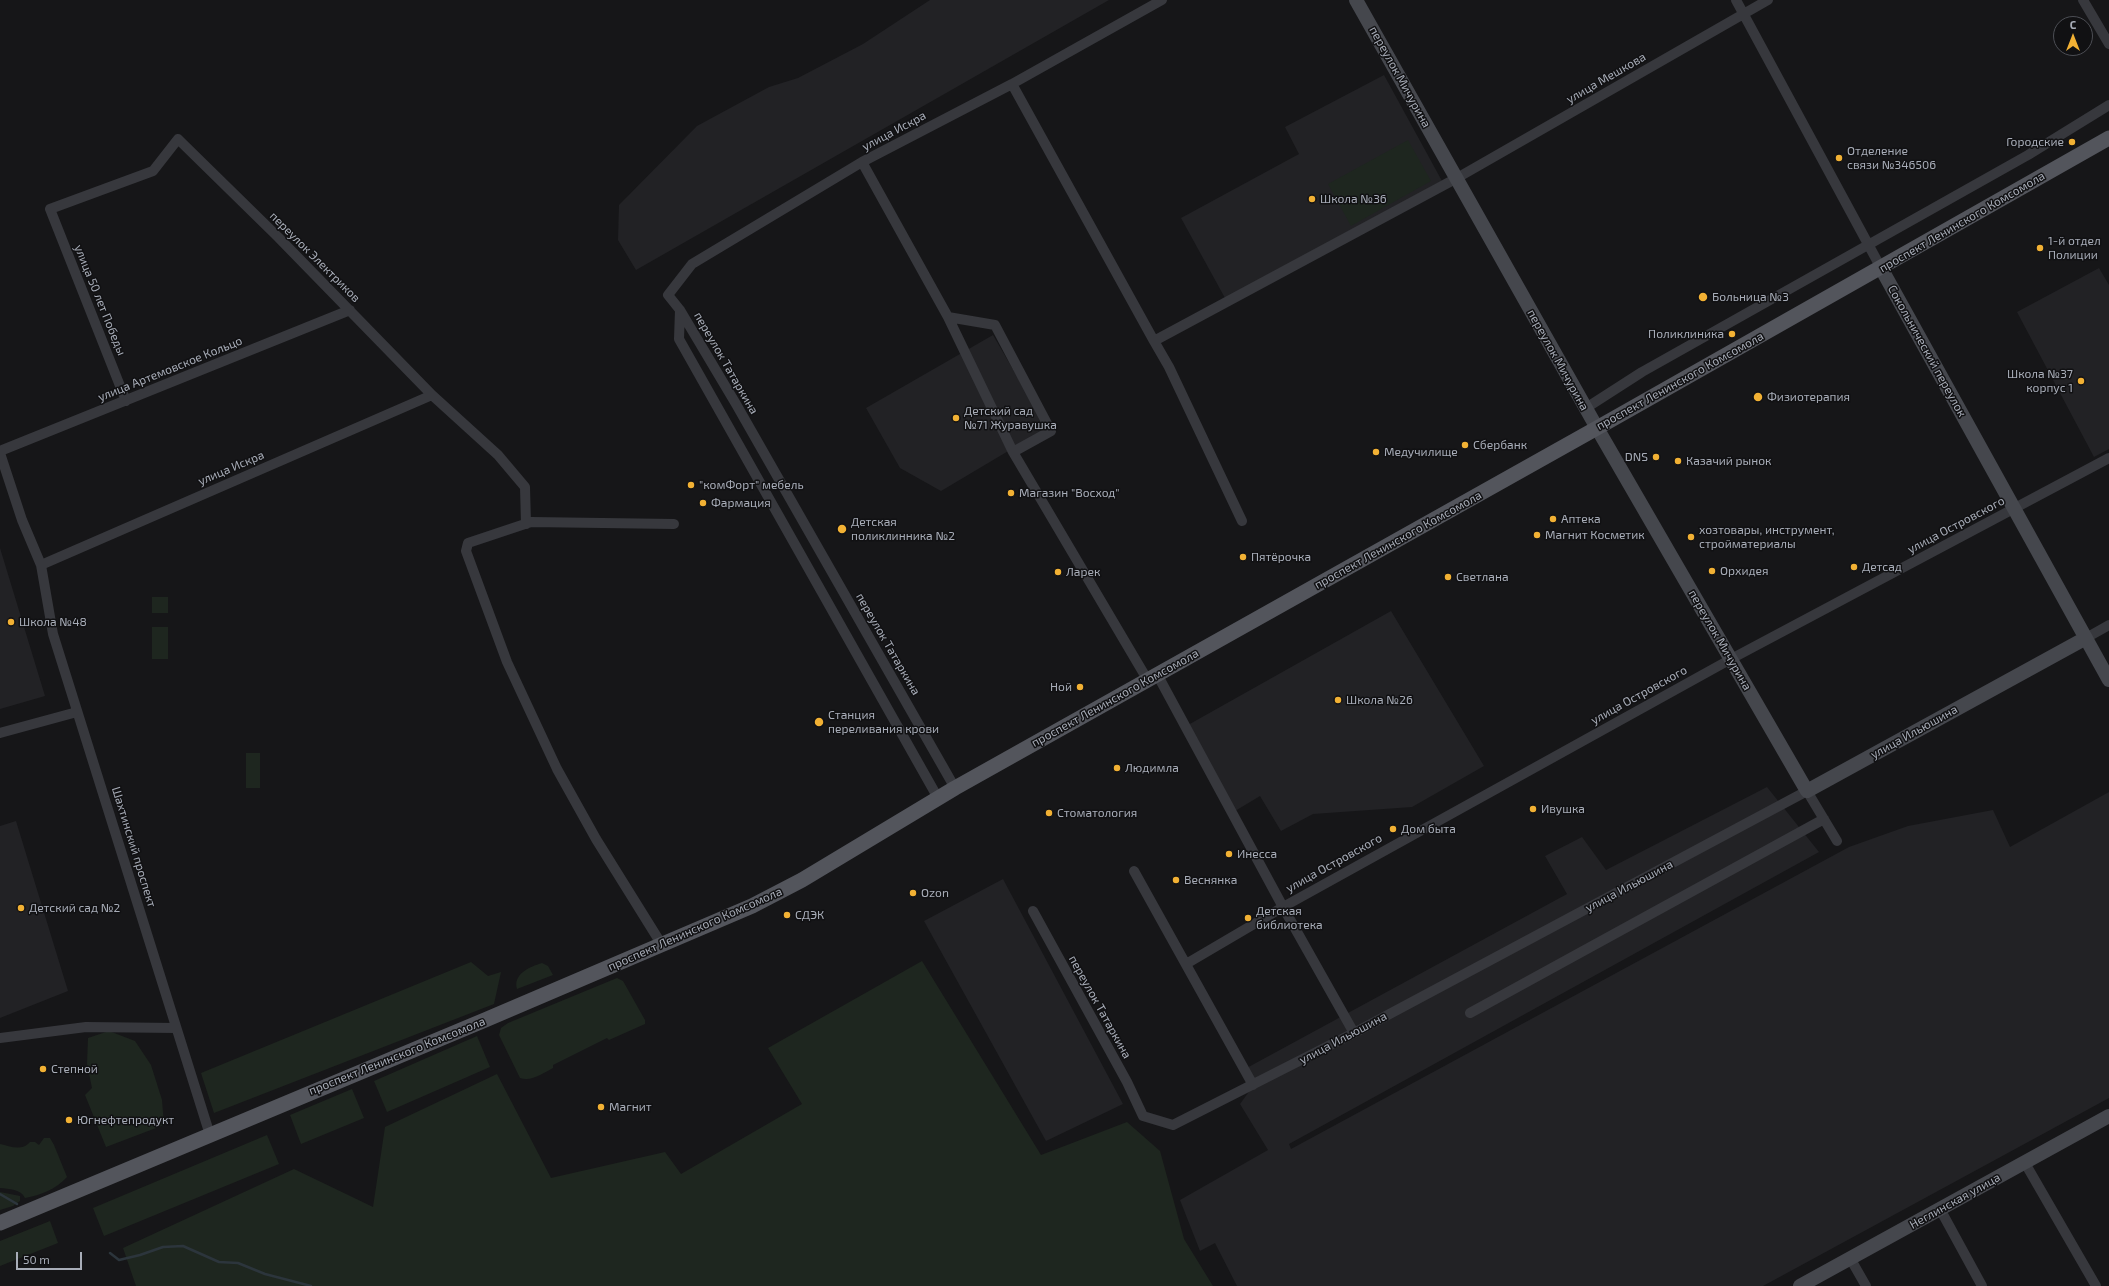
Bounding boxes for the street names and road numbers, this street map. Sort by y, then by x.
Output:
street label: переулок Мичурина [1366,24,1434,130]
street label: улица Мешкова [1564,49,1648,107]
street label: улица Искра [860,108,928,154]
street label: проспект Ленинского Комсомола [1877,168,2047,276]
street label: переулок Электриков [267,209,363,305]
street label: улица 50 лет Победы [71,243,129,357]
street label: Сокольнический переулок [1885,283,1969,419]
street label: переулок Мичурина [1524,307,1592,413]
street label: переулок Татаркина [691,309,761,417]
street label: проспект Ленинского Комсомола [1594,329,1766,433]
street label: улица Артемовское Кольцо [96,333,244,405]
street label: улица Искра [196,448,266,488]
street label: проспект Ленинского Комсомола [1312,488,1484,592]
street label: улица Островского [1905,493,2007,557]
street label: переулок Мичурина [1685,587,1755,693]
street label: переулок Татаркина [853,590,923,698]
street label: проспект Ленинского Комсомола [1029,646,1201,750]
street label: улица Островского [1588,663,1690,727]
street label: улица Ильюшина [1868,702,1960,762]
street label: Шахтинский проспект [109,785,159,909]
street label: улица Островского [1283,831,1385,895]
street label: улица Ильюшина [1583,857,1675,915]
street label: проспект Ленинского Комсомола [606,884,784,974]
street label: переулок Татаркина [1066,953,1134,1061]
street label: улица Ильюшина [1297,1009,1389,1067]
street label: проспект Ленинского Комсомола [307,1014,487,1098]
street label: Неглинская улица [1907,1170,2003,1232]

